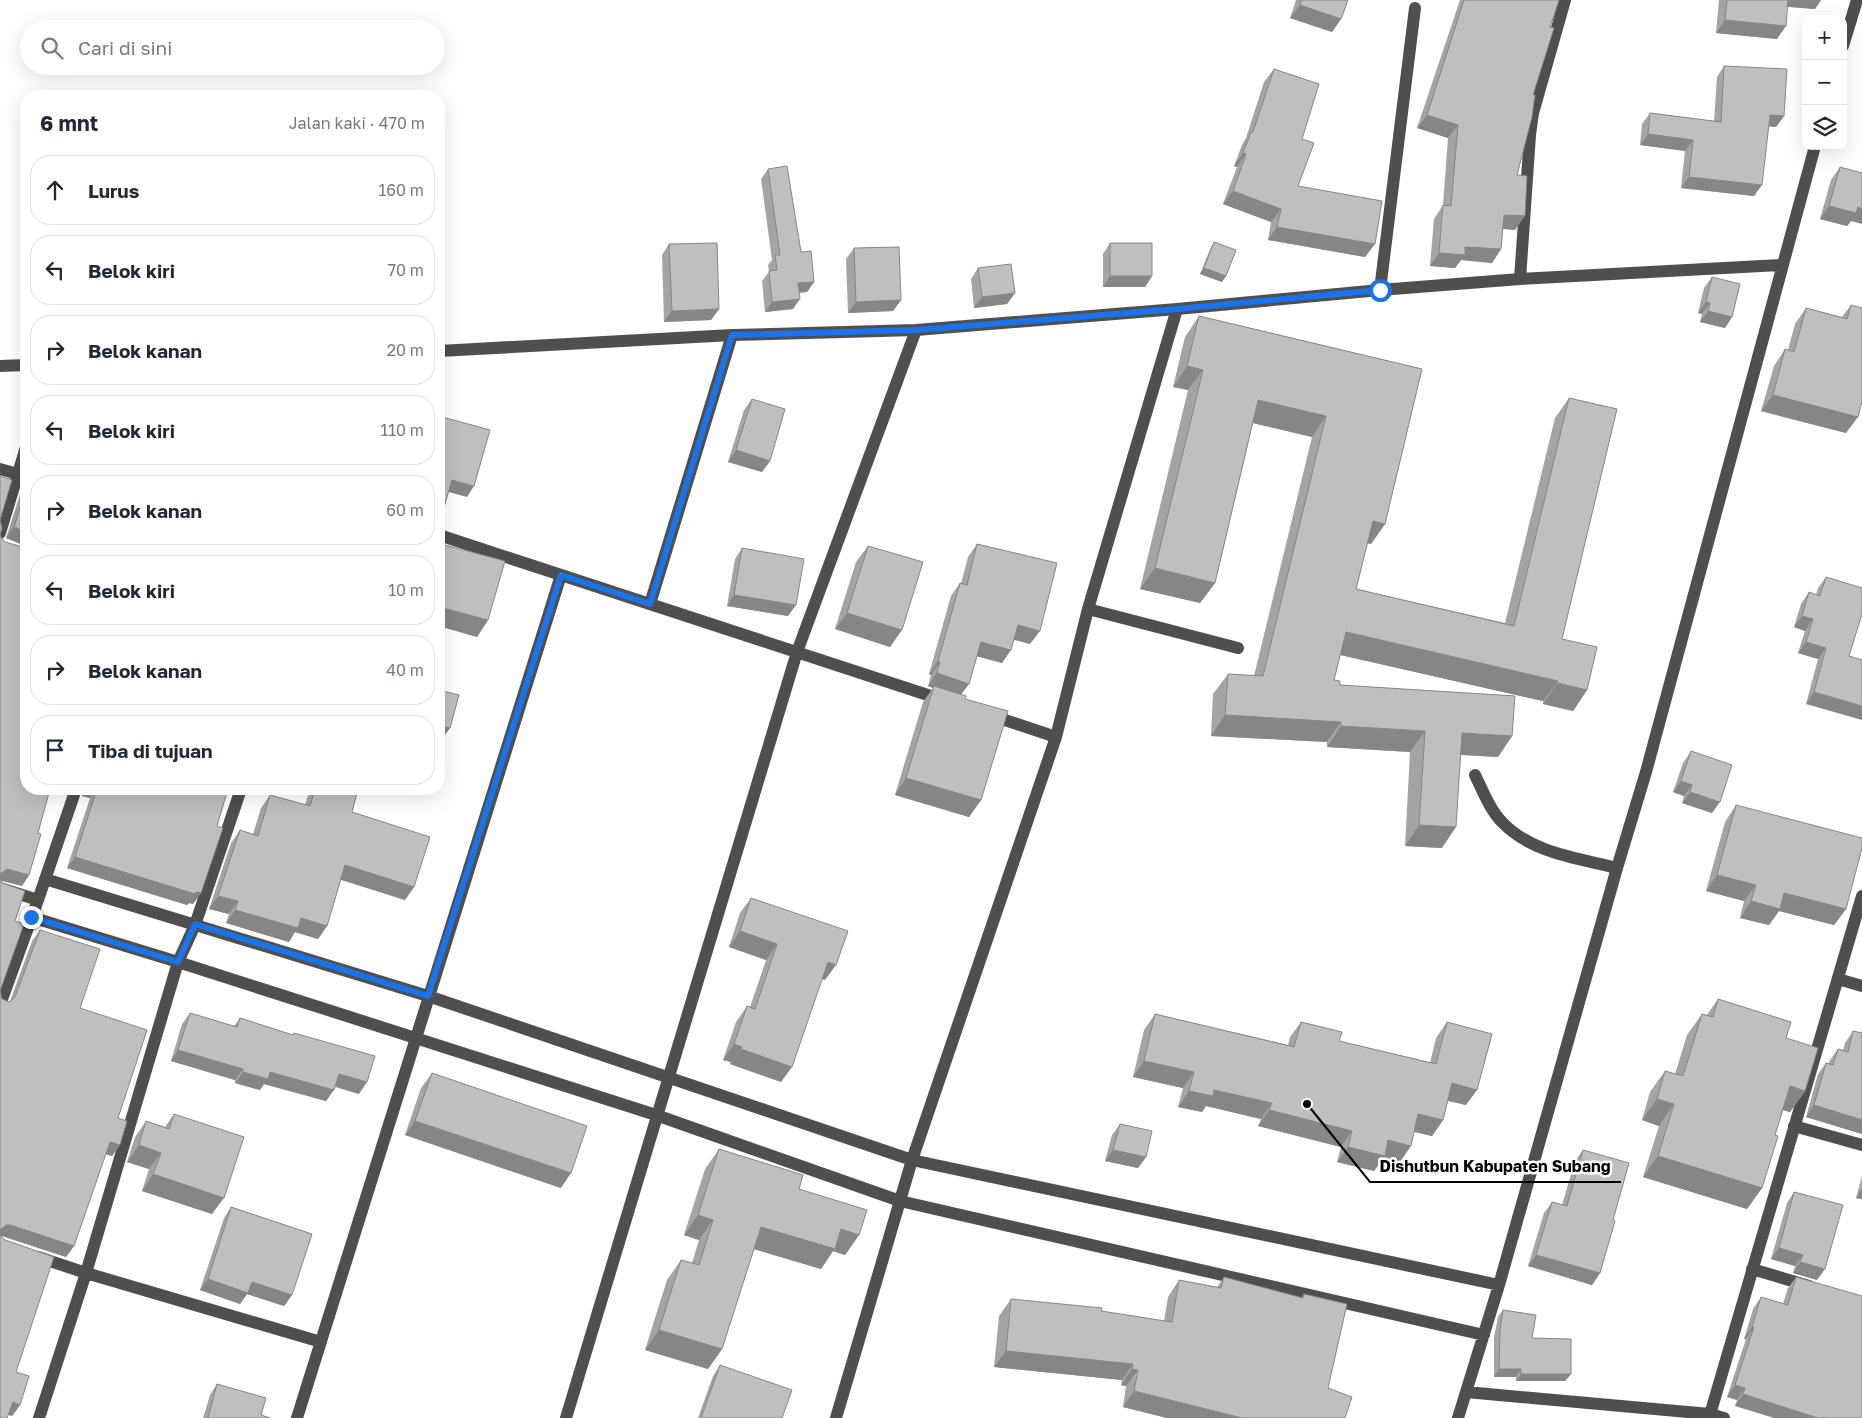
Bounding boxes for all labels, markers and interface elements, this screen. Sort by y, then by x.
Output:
map controls [1802,15,1847,150]
button: + [1802,15,1847,60]
search box [20,20,445,75]
icon: search [38,34,66,62]
text: Cari di sini [78,36,172,59]
button: − [1802,60,1847,105]
button: layers [1802,105,1847,150]
text: 6 mnt [40,110,98,136]
text: Jalan kaki · 470 m [289,113,425,133]
icon: ahead [41,176,69,204]
text: Lurus [88,179,139,202]
text: 160 m [378,180,424,200]
icon: left [41,256,69,284]
text: Belok kiri [88,259,175,282]
text: 70 m [387,260,424,280]
route start [1369,279,1392,302]
icon: right [41,336,69,364]
text: Belok kanan [88,339,202,362]
text: 20 m [387,340,424,360]
icon: left [41,416,69,444]
text: Belok kiri [88,419,175,442]
text: 110 m [380,420,424,440]
icon: right [41,496,69,524]
text: Belok kanan [88,499,202,522]
text: 60 m [386,500,424,520]
icon: left [41,576,69,604]
text: Belok kiri [88,579,175,602]
text: 10 m [388,580,424,600]
icon: right [41,656,69,684]
text: Belok kanan [88,659,202,682]
text: 40 m [386,660,424,680]
icon: arrive [41,736,69,764]
text: Tiba di tujuan [88,739,213,762]
route end [20,906,43,929]
callout: Dishutbun Kabupaten Subang [1370,1151,1621,1182]
text: Dishutbun Kabupaten Subang [1379,1156,1611,1176]

